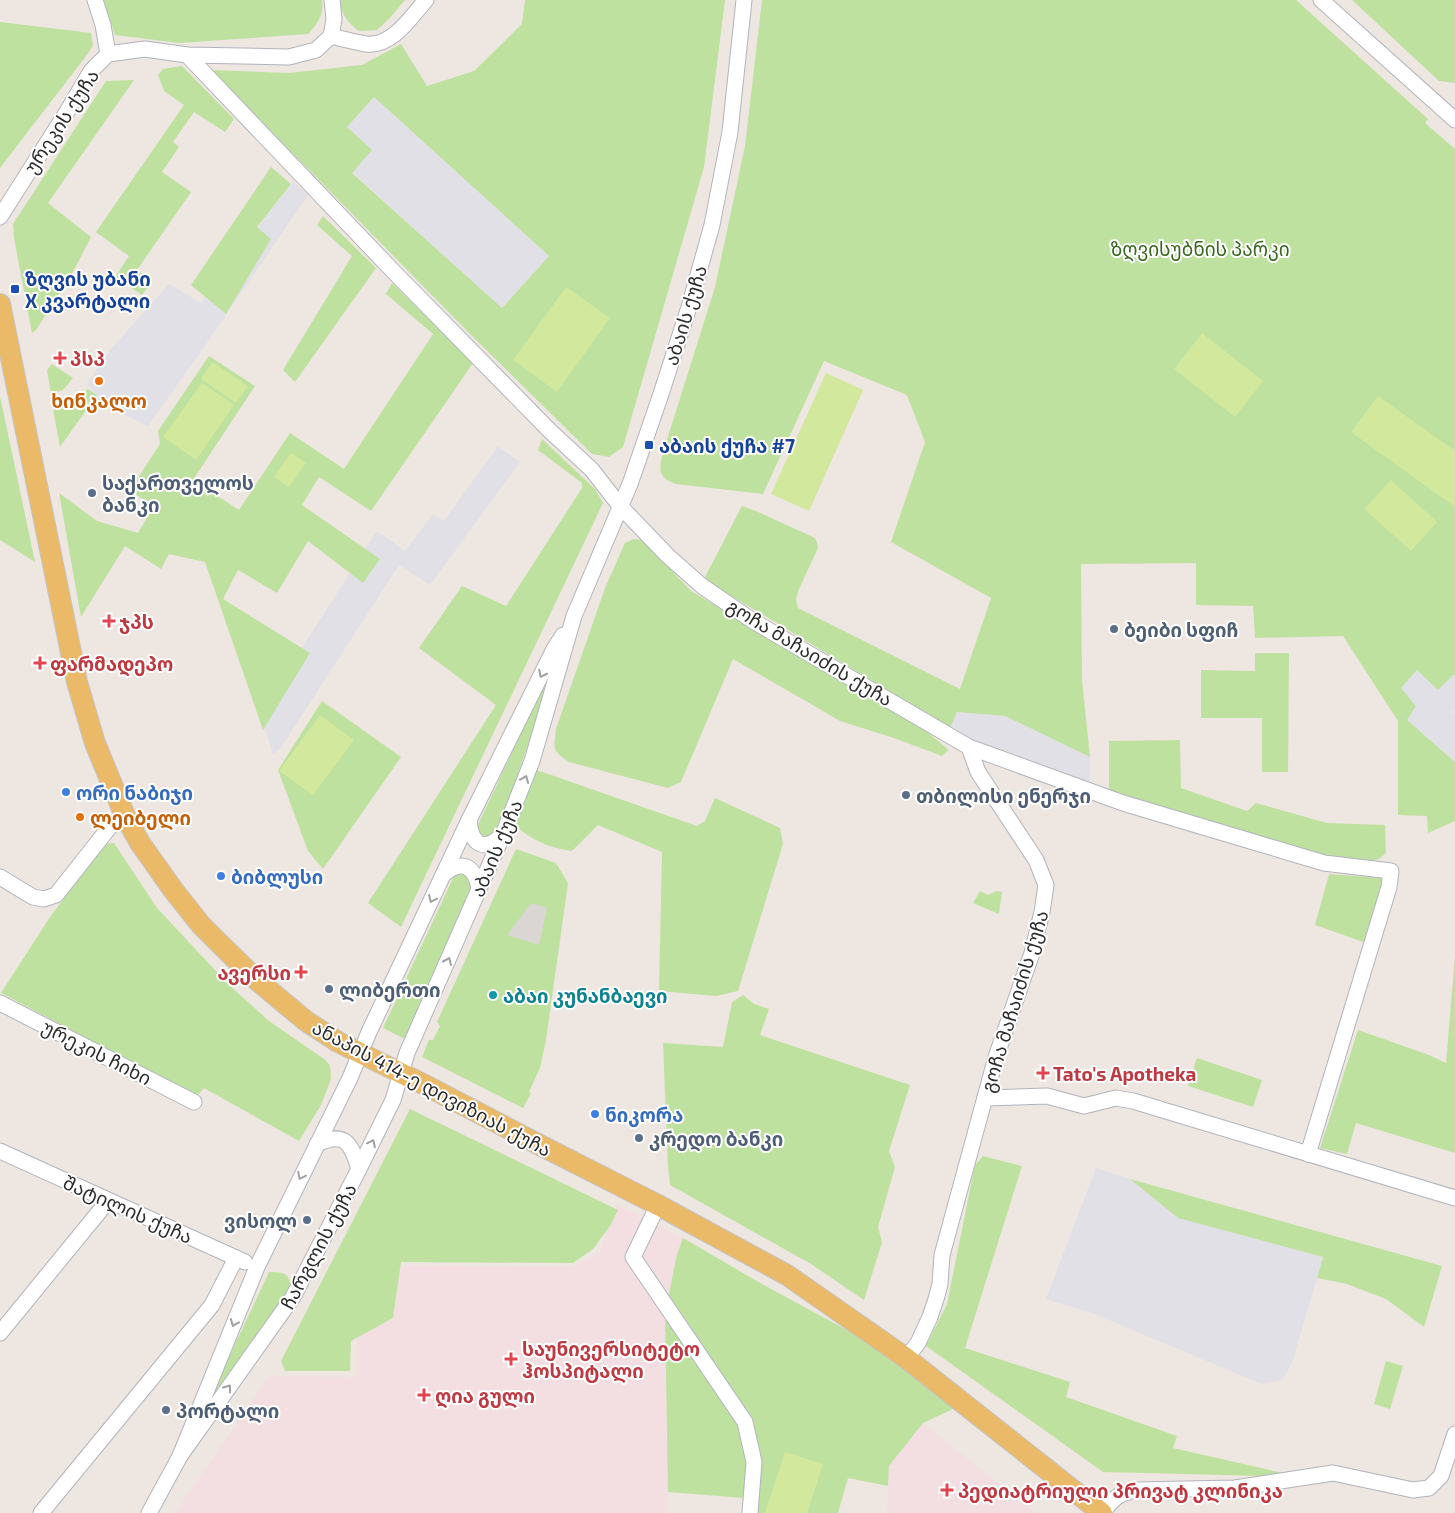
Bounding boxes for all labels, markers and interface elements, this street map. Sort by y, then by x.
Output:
street label: ურეკის ქუჩა [19,65,104,178]
park label: ზღვისუბნის პარკი [1110,237,1290,262]
street label: აბაის ქუჩა [659,262,712,368]
place label: ზღვის უბანი X კვარტალი [25,267,151,313]
marker: ზღვის უბანი X კვარტალი [9,283,21,295]
place label: პსპ [70,347,105,370]
marker: პსპ [54,352,66,364]
marker: ხინკალო [93,375,105,387]
place label: ხინკალო [51,389,147,413]
place label: აბაის ქუჩა #7 [659,434,795,458]
marker: აბაის ქუჩა #7 [643,439,655,451]
place label: საქართველოს ბანკი [102,471,254,517]
marker: საქართველოს ბანკი [86,487,98,499]
street label: გოჩა მაჩაიძის ქუჩა [722,593,897,711]
place label: ჯპს [119,610,154,634]
marker: ჯპს [103,615,115,627]
place label: ბეიბი სფიჩ [1124,618,1238,642]
marker: ბეიბი სფიჩ [1108,623,1120,635]
place label: ფარმადეპო [50,652,173,677]
marker: ფარმადეპო [34,657,46,669]
one-way arrow [538,669,548,678]
one-way arrow [519,775,529,784]
place label: ორი ნაბიჯი [76,781,193,805]
place label: თბილისი ენერჯი [916,784,1091,808]
marker: ორი ნაბიჯი [60,786,72,798]
marker: თბილისი ენერჯი [900,789,912,801]
street label: აბაის ქუჩა [465,796,528,900]
place label: ლეიბელი [90,806,191,830]
marker: ლეიბელი [74,811,86,823]
place label: ბიბლუსი [231,865,323,889]
marker: ბიბლუსი [215,870,227,882]
one-way arrow [428,894,438,903]
street label: გოჩა მაჩაიძის ქუჩა [975,907,1054,1095]
one-way arrow [441,957,452,966]
place label: ავერსი [217,961,291,985]
marker: ავერსი [295,966,307,978]
place label: ლიბერთი [339,978,441,1002]
marker: ლიბერთი [323,983,335,995]
place label: აბაი კუნანბაევი [503,984,668,1008]
marker: აბაი კუნანბაევი [487,989,499,1001]
street label: ურეკის ჩიხი [38,1015,156,1090]
street label: ანაპის 414-ე დივიზიას ქუჩა [308,1015,555,1163]
place label: Tato's Apotheka [1053,1062,1196,1085]
marker: Tato's Apotheka [1037,1067,1049,1079]
place label: ნიკორა [605,1103,683,1127]
marker: ნიკორა [589,1108,601,1120]
place label: კრედო ბანკი [649,1127,783,1152]
marker: კრედო ბანკი [633,1132,645,1144]
one-way arrow [366,1139,376,1148]
street label: შატილის ქუჩა [59,1170,196,1250]
one-way arrow [298,1170,308,1179]
street label: ჩარგლის ქუჩა [275,1179,363,1314]
place label: ვისოლ [224,1209,297,1233]
marker: ვისოლ [301,1214,313,1226]
one-way arrow [230,1318,240,1327]
place label: საუნივერსიტეტო ჰოსპიტალი [522,1337,700,1383]
marker: საუნივერსიტეტო ჰოსპიტალი [504,1352,518,1366]
place label: ღია გული [435,1384,535,1409]
one-way arrow [223,1385,231,1394]
marker: ღია გული [417,1388,431,1402]
place label: პორტალი [176,1399,279,1423]
marker: პორტალი [160,1404,172,1416]
place label: პედიატრიული პრივატ კლინიკა [958,1479,1283,1504]
marker: პედიატრიული პრივატ კლინიკა [940,1483,954,1497]

